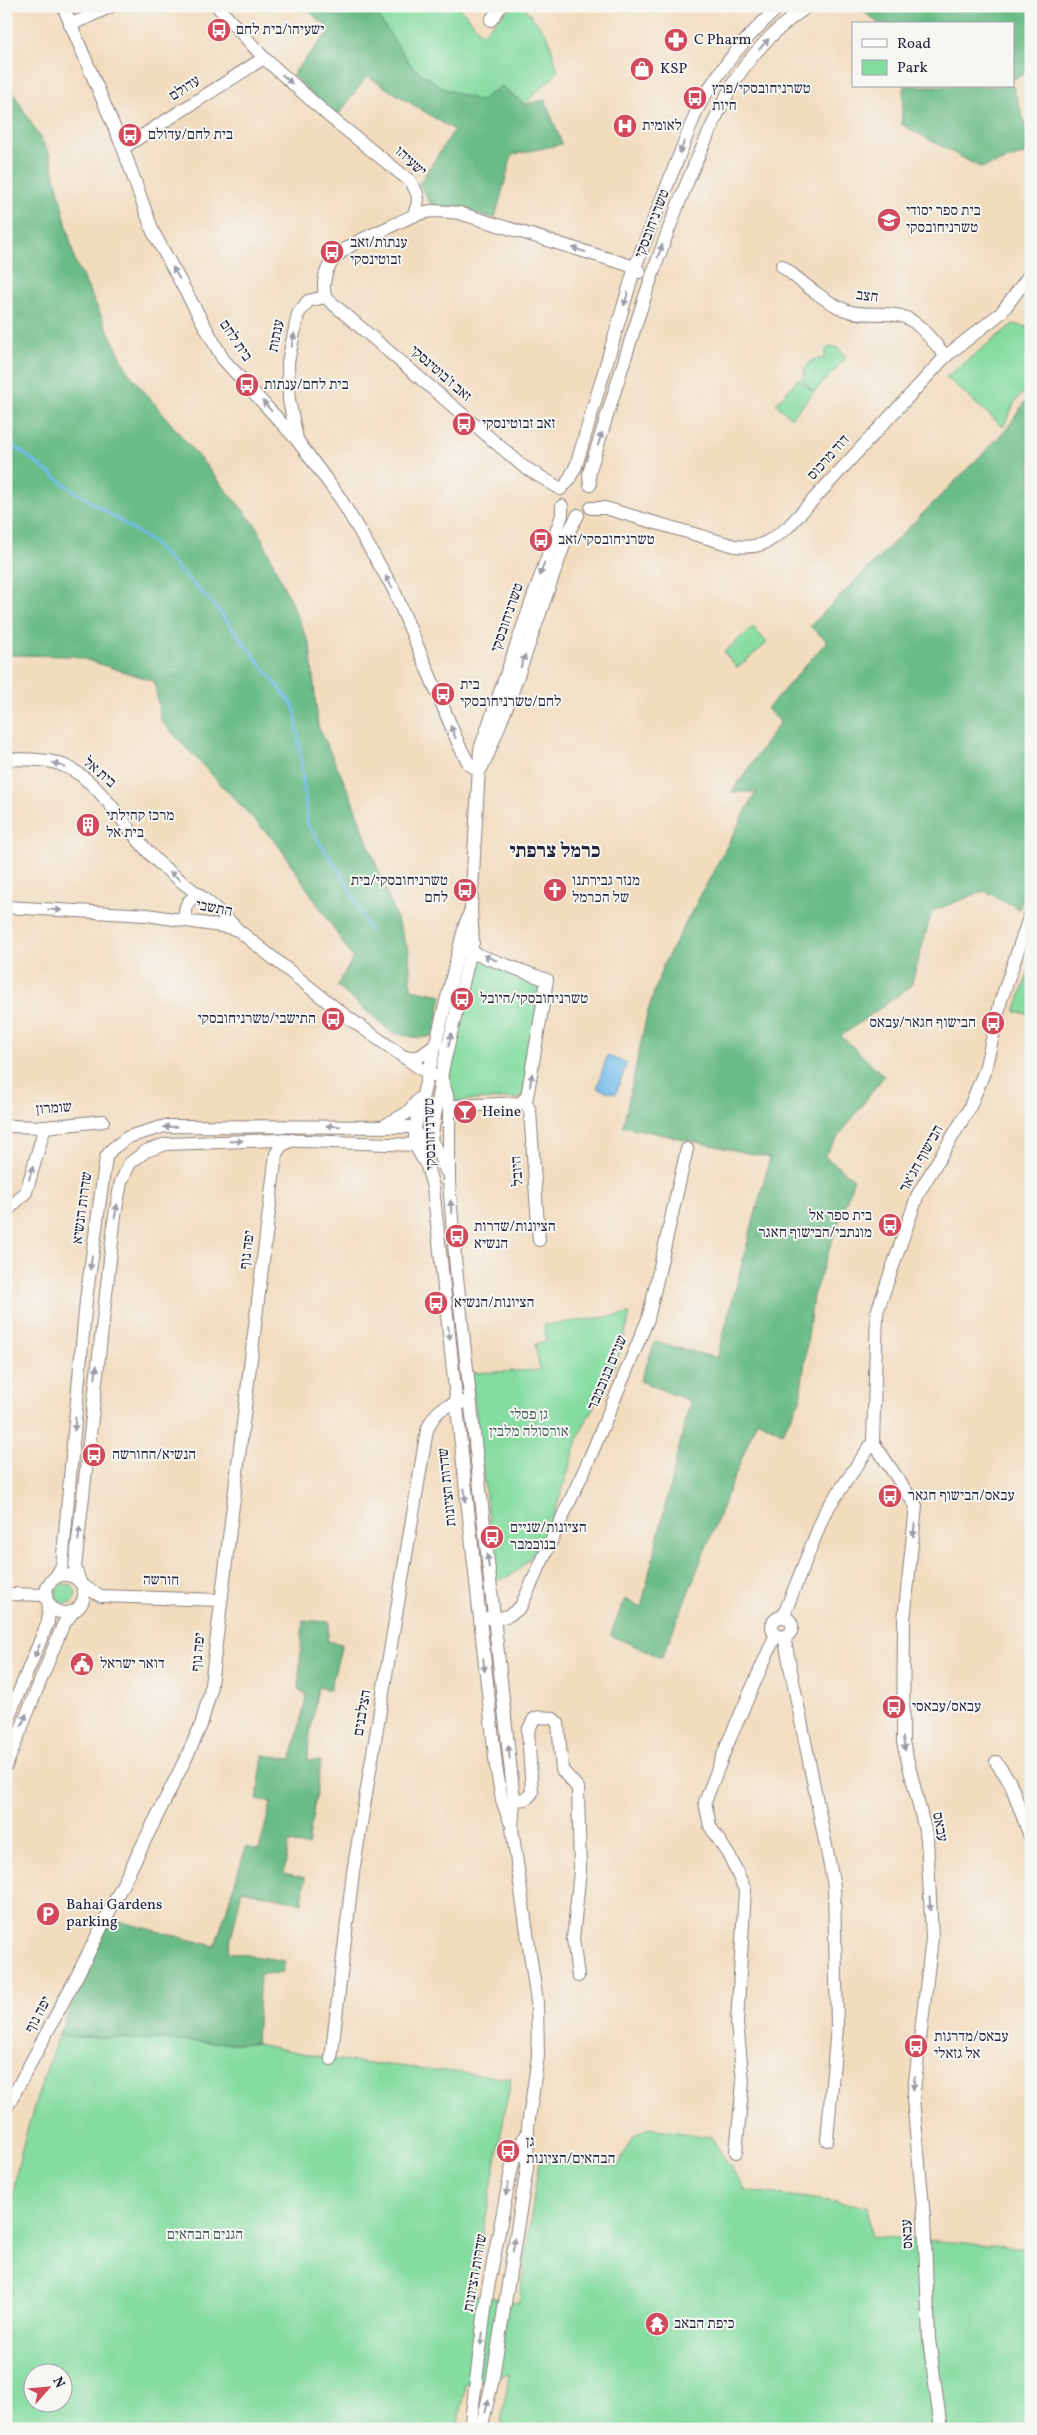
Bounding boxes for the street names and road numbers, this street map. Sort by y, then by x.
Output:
street label: עדולם [165,71,205,107]
street label: ישעיהו [389,142,431,182]
street label: טשרניחובסקי [630,187,676,261]
street label: חצב [855,285,879,309]
street label: בית לחם [213,316,257,366]
street label: ענתות [264,318,290,354]
street label: זאב ז'בוטינסקי [404,341,476,407]
street label: דוד מרכוס [803,430,855,485]
street label: טשרניחובסקי [486,580,530,656]
street label: בית אל [78,753,120,793]
street label: התשבי [194,895,234,923]
street label: שומרון [35,1097,73,1121]
street label: טשרניחובסקי [419,1098,443,1170]
street label: הבישוף חג'אר [895,1121,949,1197]
street label: היובל [506,1155,530,1187]
street label: שדרות הנשיא [68,1171,98,1245]
street label: יפה נוף [235,1229,261,1271]
street label: שניים בנובמבר [583,1332,633,1414]
street label: שדרות הציונות [433,1447,463,1527]
street label: חורשה [143,1570,179,1592]
street label: יפה נוף [187,1632,211,1672]
street label: הצלבנים [349,1688,377,1738]
street label: עבאס [926,1811,952,1843]
street label: יפה נוף [21,1993,57,2037]
street label: עבאס [897,2219,919,2249]
street label: שדרות הציונות [459,2232,493,2314]

